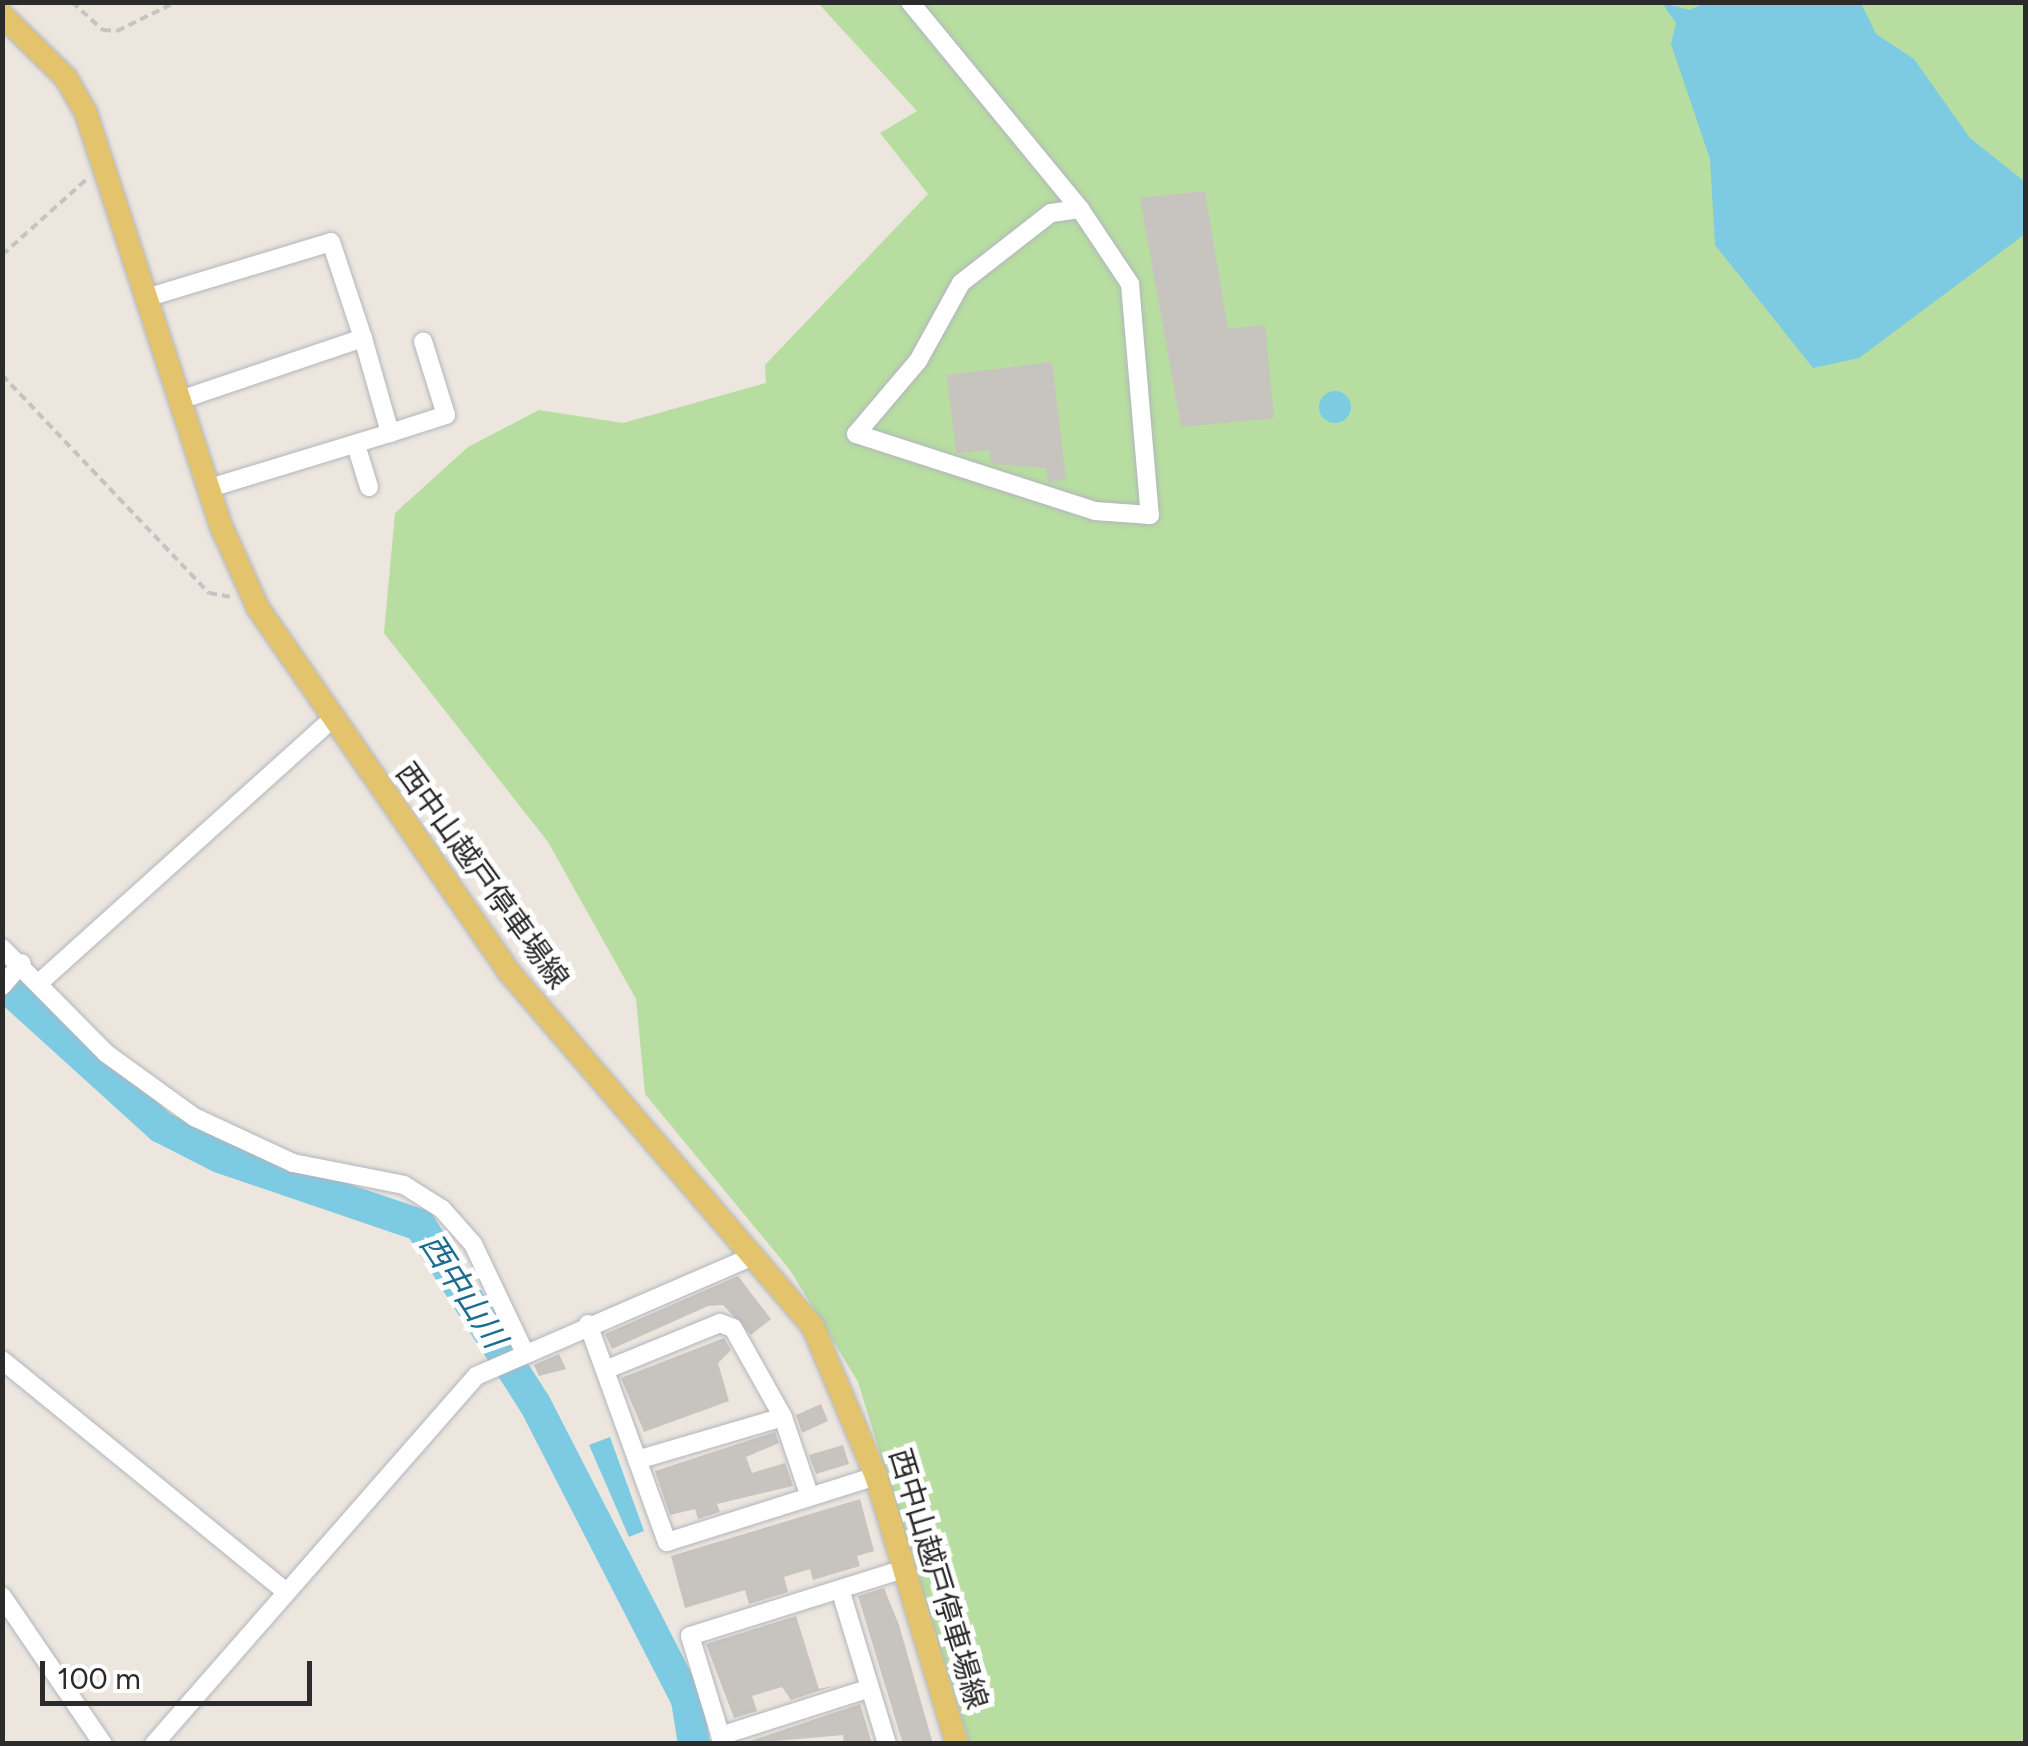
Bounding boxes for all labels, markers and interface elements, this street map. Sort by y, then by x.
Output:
street label: 西中山越戸停車場線 [388,756,576,996]
water label: 西中山川 [412,1227,514,1355]
street label: 西中山越戸停車場線 [881,1445,995,1713]
scale bar [45,1641,318,1703]
text: 100 m [57,1660,141,1697]

